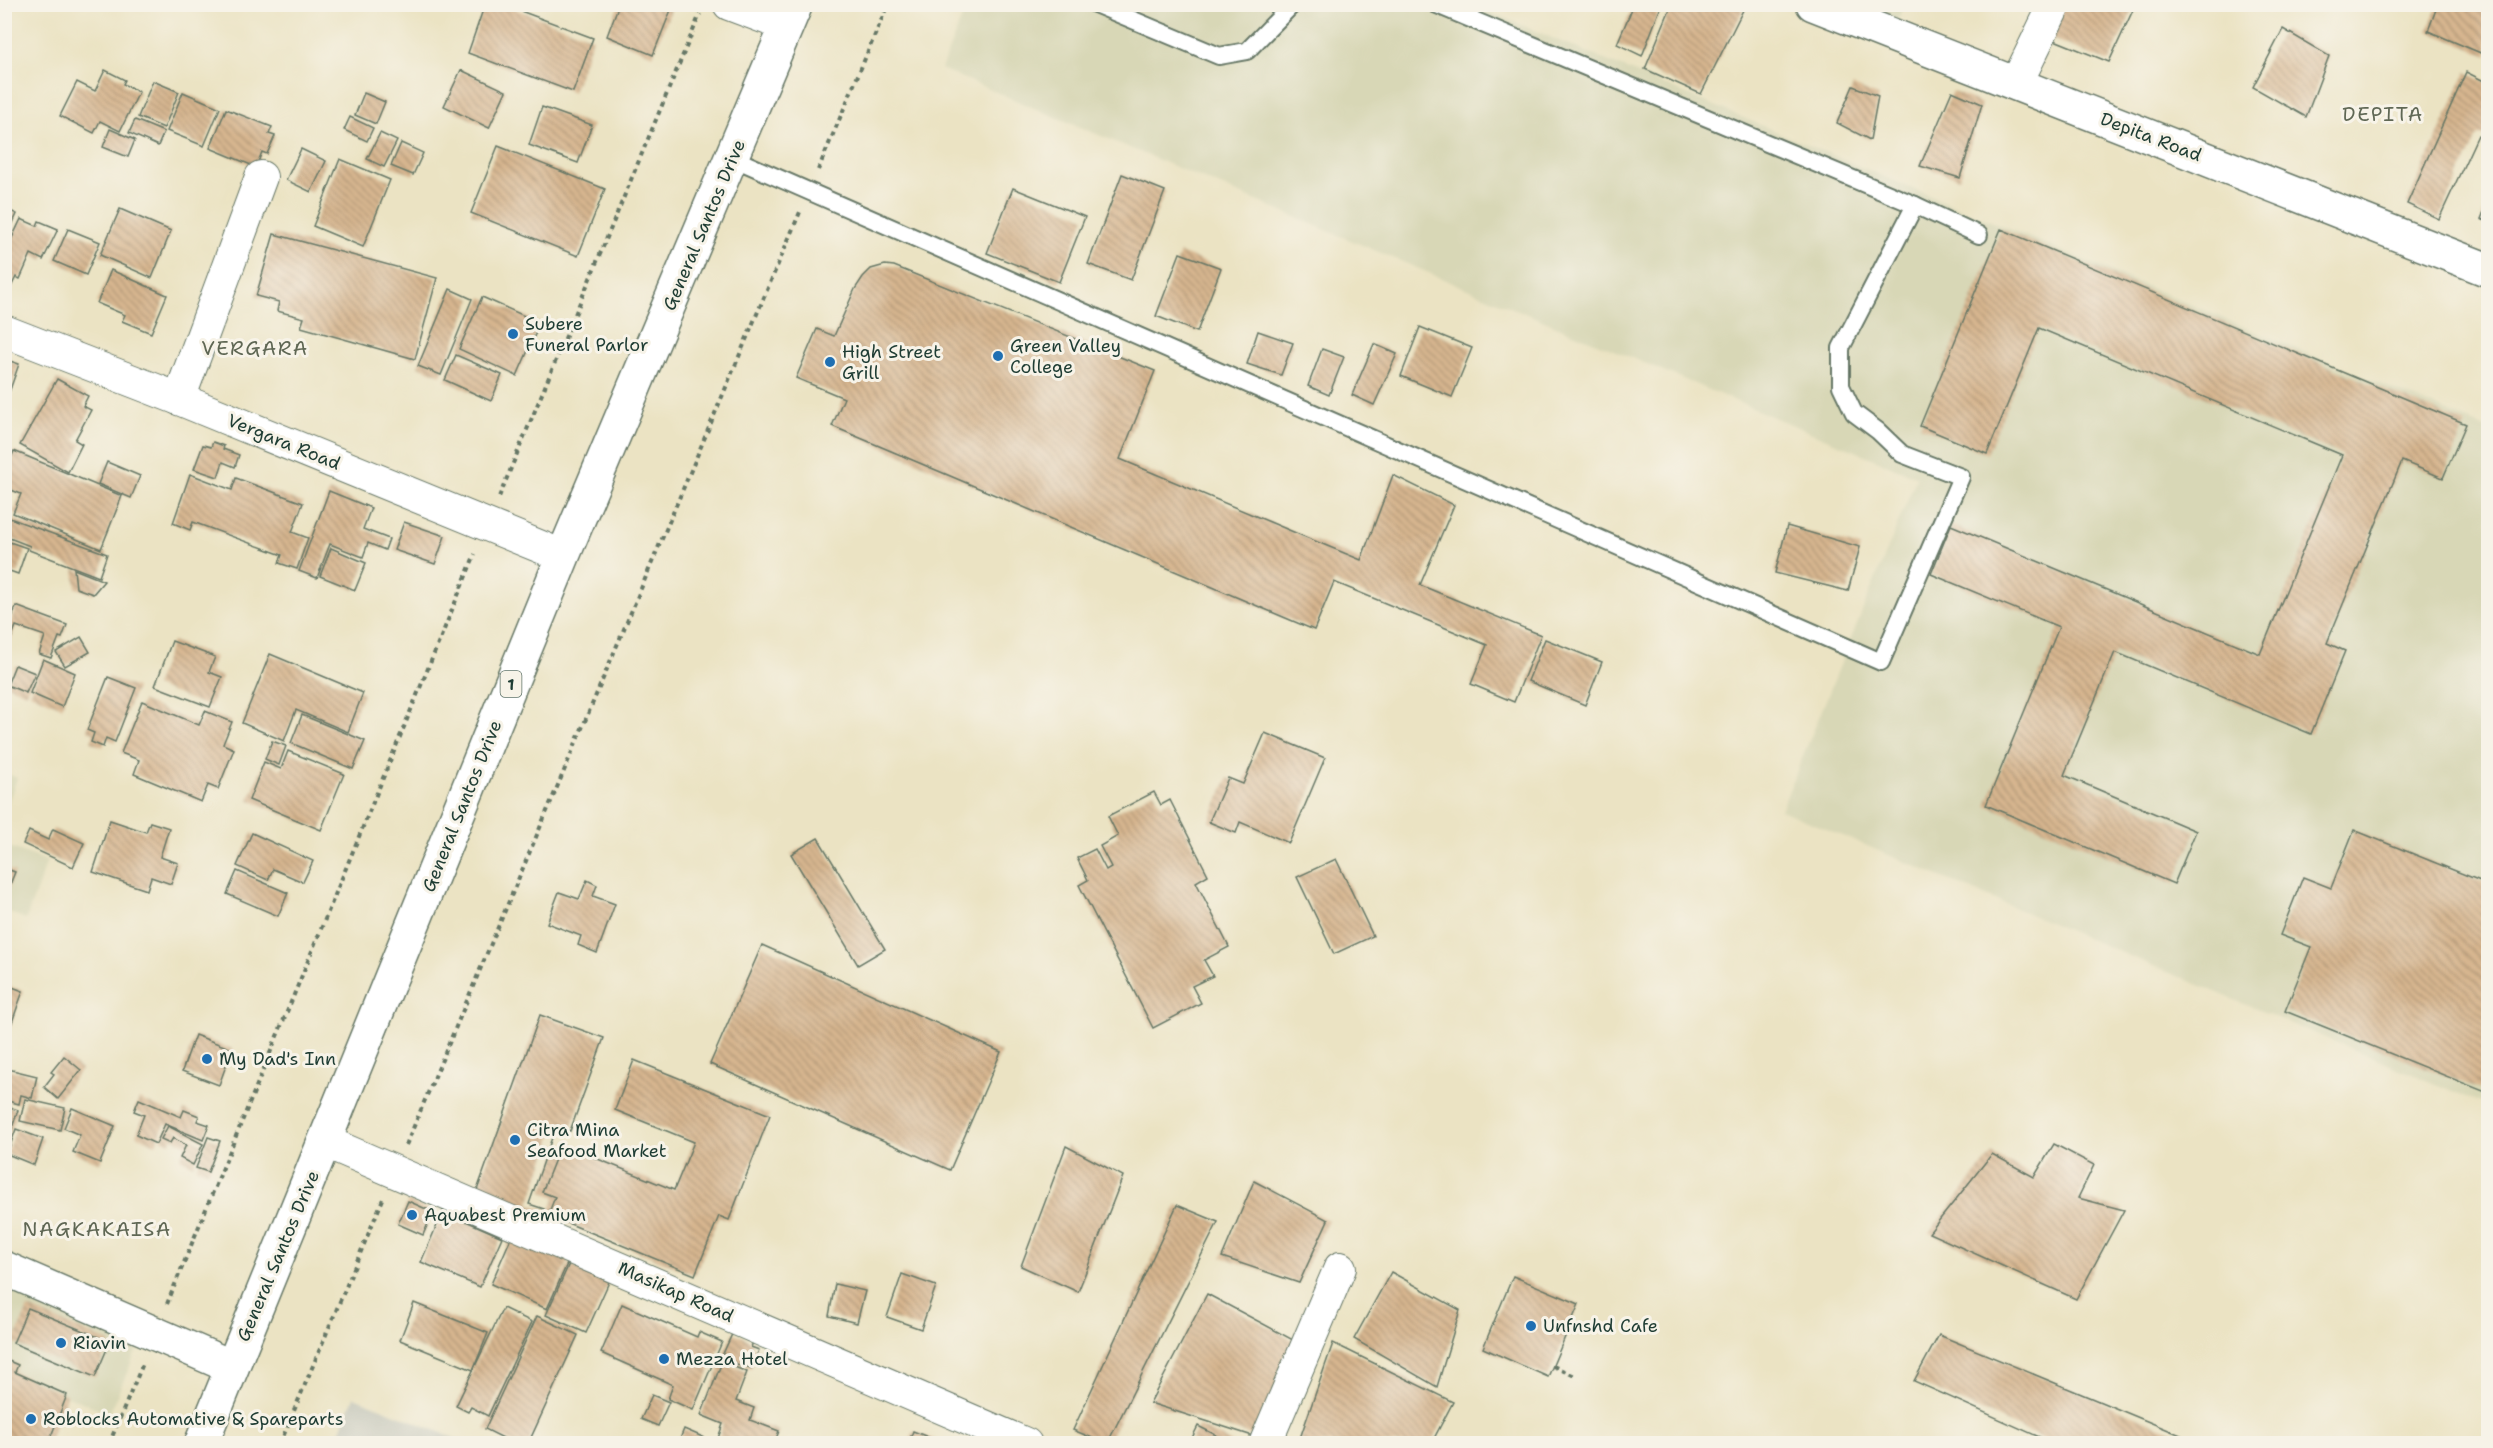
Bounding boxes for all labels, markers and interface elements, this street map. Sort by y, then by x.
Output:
district label: DEPITA [2342,101,2424,127]
street label: Depita Road [2097,107,2205,167]
street label: General Santos Drive [657,136,751,314]
place label: Subere Funeral Parlor [525,312,648,357]
marker: Subere Funeral Parlor [506,327,520,341]
place label: Green Valley College [1010,334,1121,379]
district label: VERGARA [201,335,309,361]
place label: High Street Grill [842,340,941,385]
marker: Green Valley College [991,349,1005,363]
marker: High Street Grill [823,355,837,369]
street label: Vergara Road [224,408,344,476]
road number: 1 [500,671,522,697]
street label: General Santos Drive [417,716,507,896]
place label: My Dad's Inn [219,1047,336,1071]
marker: My Dad's Inn [200,1052,214,1066]
place label: Citra Mina Seafood Market [527,1118,667,1163]
marker: Citra Mina Seafood Market [508,1133,522,1147]
street label: General Santos Drive [231,1167,325,1345]
place label: Aquabest Premium [424,1203,586,1227]
marker: Aquabest Premium [405,1208,419,1222]
district label: NAGKAKAISA [22,1216,172,1242]
street label: Masikap Road [614,1256,738,1328]
place label: Unfnshd Cafe [1543,1314,1658,1338]
marker: Unfnshd Cafe [1524,1319,1538,1333]
place label: Riavin [73,1331,126,1355]
marker: Riavin [54,1336,68,1350]
place label: Mezza Hotel [676,1347,788,1371]
marker: Mezza Hotel [657,1352,671,1366]
place label: Roblocks Automative & Spareparts [43,1407,344,1431]
marker: Roblocks Automative & Spareparts [24,1412,38,1426]

